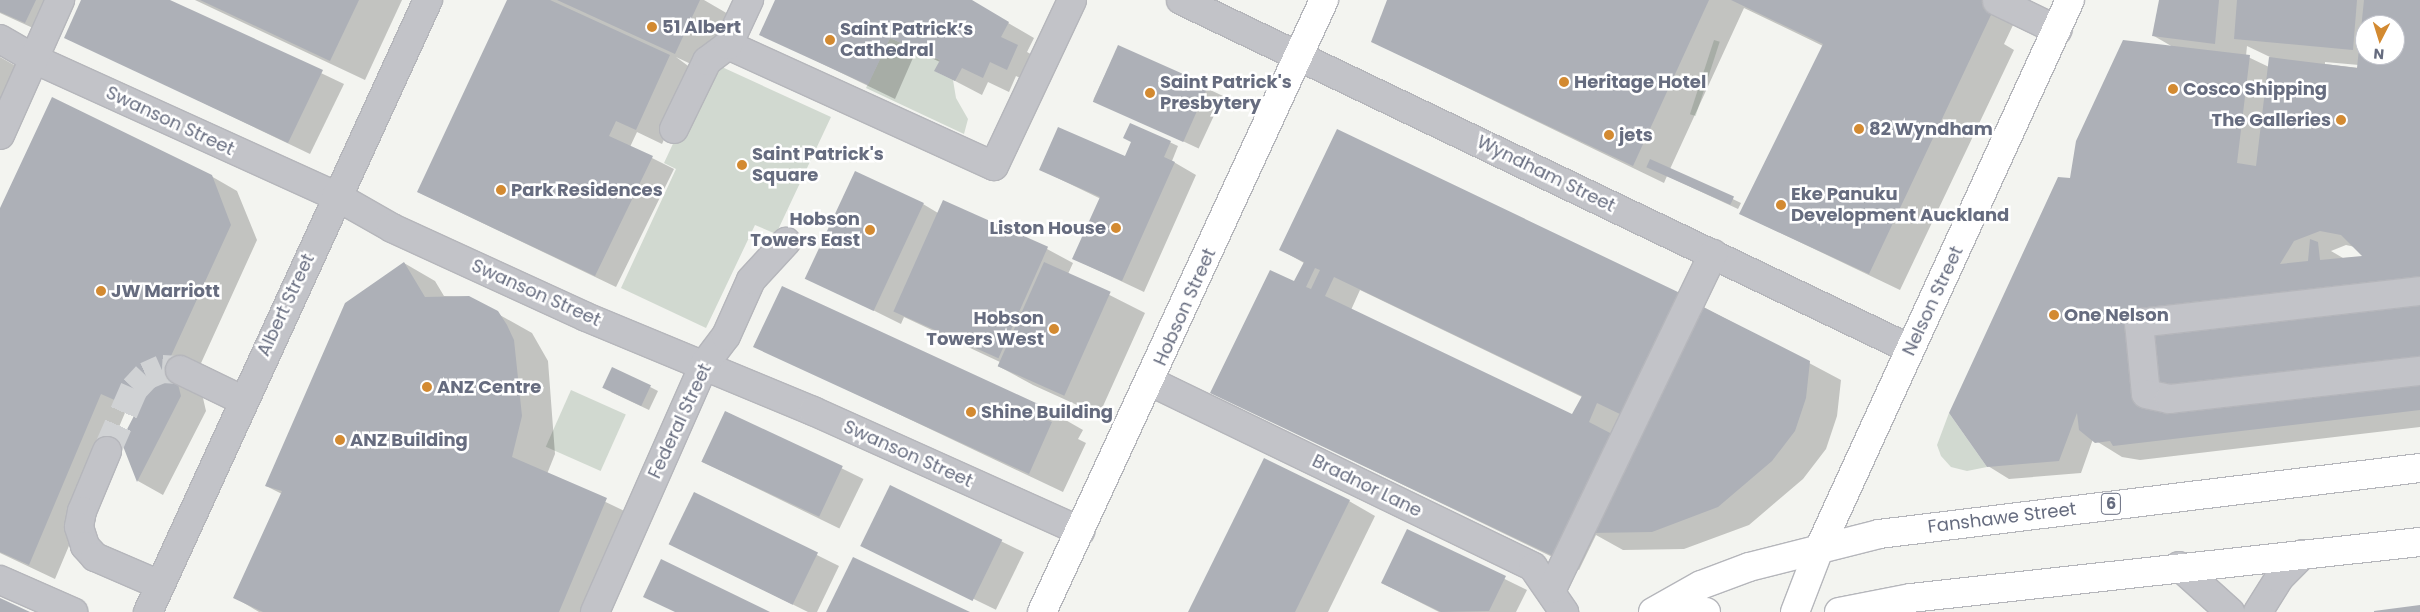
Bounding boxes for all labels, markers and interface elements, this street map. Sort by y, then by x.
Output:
north arrow [2355,15,2405,65]
place label: 51 Albert [662,16,741,38]
place label: Saint Patrick’s Cathedral [840,19,973,62]
marker: 51 Albert [646,21,658,33]
marker: Saint Patrick’s Cathedral [824,34,836,46]
text: N [2373,44,2385,64]
place label: Heritage Hotel [1574,71,1706,93]
place label: Saint Patrick's Presbytery [1160,72,1292,115]
marker: Heritage Hotel [1558,76,1570,88]
place label: Cosco Shipping [2183,78,2327,100]
street label: Swanson Street [102,82,238,160]
marker: Cosco Shipping [2167,83,2179,95]
marker: Saint Patrick's Presbytery [1144,87,1156,99]
place label: The Galleries [2212,109,2331,131]
marker: The Galleries [2335,114,2347,126]
place label: 82 Wyndham [1869,118,1993,140]
marker: 82 Wyndham [1853,123,1865,135]
place label: jets [1619,124,1653,146]
marker: jets [1603,129,1615,141]
street label: Wyndham Street [1473,131,1619,217]
place label: Saint Patrick's Square [752,144,884,186]
marker: Saint Patrick's Square [736,159,748,171]
place label: Park Residences [511,179,663,201]
marker: Park Residences [495,184,507,196]
place label: Eke Panuku Development Auckland [1791,184,2009,226]
marker: Eke Panuku Development Auckland [1775,199,1787,211]
place label: Hobson Towers East [750,209,860,252]
place label: Liston House [989,217,1106,239]
marker: Liston House [1110,222,1122,234]
marker: Hobson Towers East [864,224,876,236]
street label: Nelson Street [1898,243,1968,359]
street label: Hobson Street [1149,245,1221,369]
street label: Albert Street [253,250,319,360]
street label: Swanson Street [468,255,604,331]
place label: JW Marriott [111,280,220,302]
marker: JW Marriott [95,285,107,297]
place label: One Nelson [2064,304,2169,326]
place label: Hobson Towers West [926,308,1044,350]
marker: One Nelson [2048,309,2060,321]
marker: Hobson Towers West [1048,323,1060,335]
street label: Federal Street [644,360,716,482]
place label: ANZ Centre [437,376,541,398]
marker: ANZ Centre [421,381,433,393]
place label: Shine Building [981,401,1113,423]
marker: Shine Building [965,406,977,418]
street label: Swanson Street [840,416,976,492]
place label: ANZ Building [350,429,468,451]
marker: ANZ Building [334,434,346,446]
street label: Bradnor Lane [1309,450,1425,522]
road number: 6 [2100,490,2122,518]
street label: Fanshawe Street [1927,498,2077,538]

